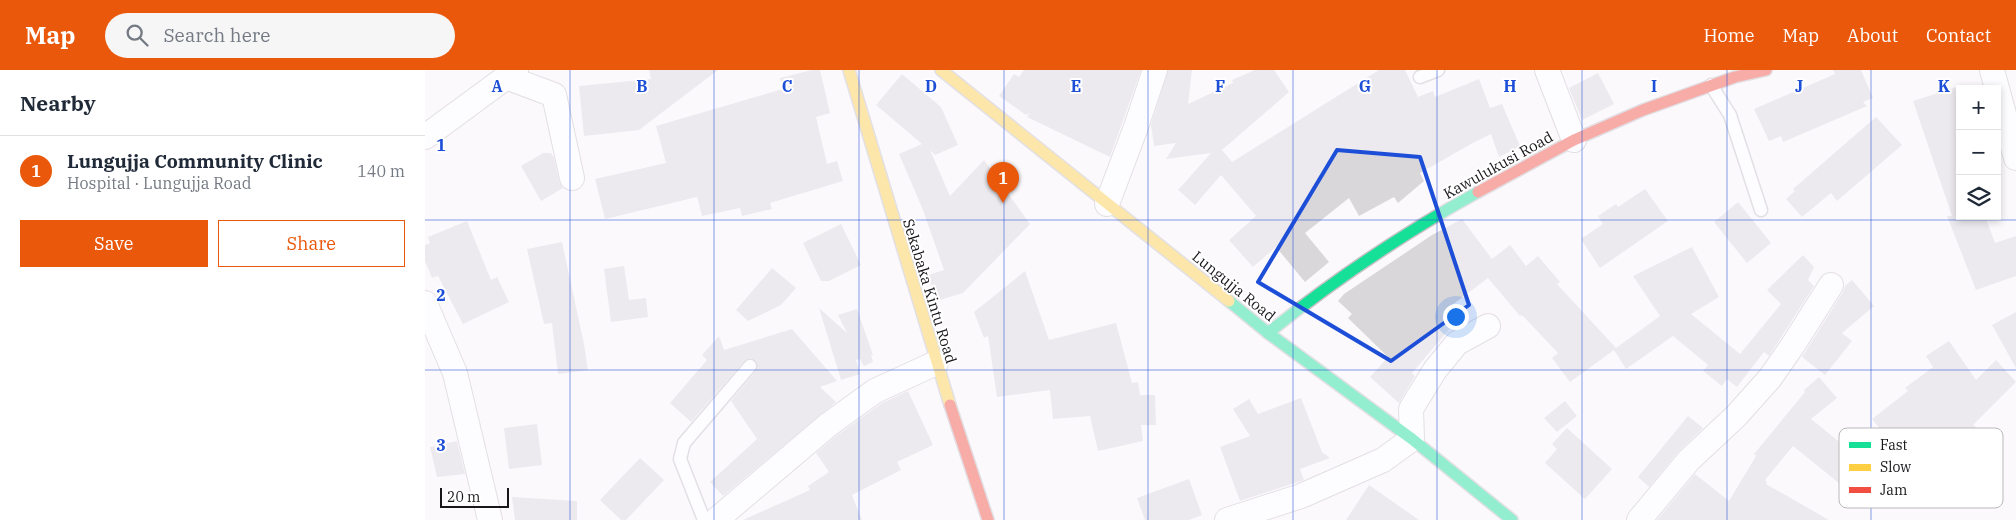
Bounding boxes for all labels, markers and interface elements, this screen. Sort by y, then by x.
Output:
search box [105,13,455,58]
text: Map [25,19,75,51]
icon: search [123,21,151,49]
text: Search here [163,23,270,47]
text: Home [1703,24,1755,47]
text: Map [1783,24,1819,47]
text: About [1847,24,1898,47]
text: Contact [1926,24,1991,47]
text: A [491,76,503,96]
text: B [636,76,648,96]
text: C [782,76,792,96]
text: D [925,76,937,96]
text: E [1071,76,1081,96]
text: F [1215,76,1225,96]
text: G [1359,76,1371,96]
text: H [1504,76,1517,96]
text: I [1651,76,1657,96]
text: J [1795,76,1803,96]
text: K [1938,76,1951,96]
map controls [1956,85,2001,220]
button: + [1956,85,2001,130]
text: Nearby [20,89,96,117]
street label: Kawulukusi Road [1440,127,1556,203]
button: − [1956,130,2001,175]
text: 1 [436,135,446,155]
text: Lungujja Community Clinic [67,149,323,173]
text: 1 [31,161,41,181]
text: 140 m [357,161,405,181]
pin: 1 [987,162,1019,203]
text: Hospital · Lungujja Road [67,173,251,193]
button: layers [1956,175,2001,220]
street label: Sekabaka Kintu Road [899,216,961,366]
button: Save [20,220,208,267]
button: Share [218,220,405,267]
street label: Lungujja Road [1189,247,1279,325]
text: 2 [436,285,446,305]
your location [1443,304,1469,330]
legend [1839,428,2003,508]
text: 3 [436,435,446,455]
text: Fast [1880,436,1908,454]
text: Slow [1880,458,1911,476]
text: Jam [1880,481,1907,499]
scale bar [440,485,509,508]
text: 20 m [447,488,480,506]

